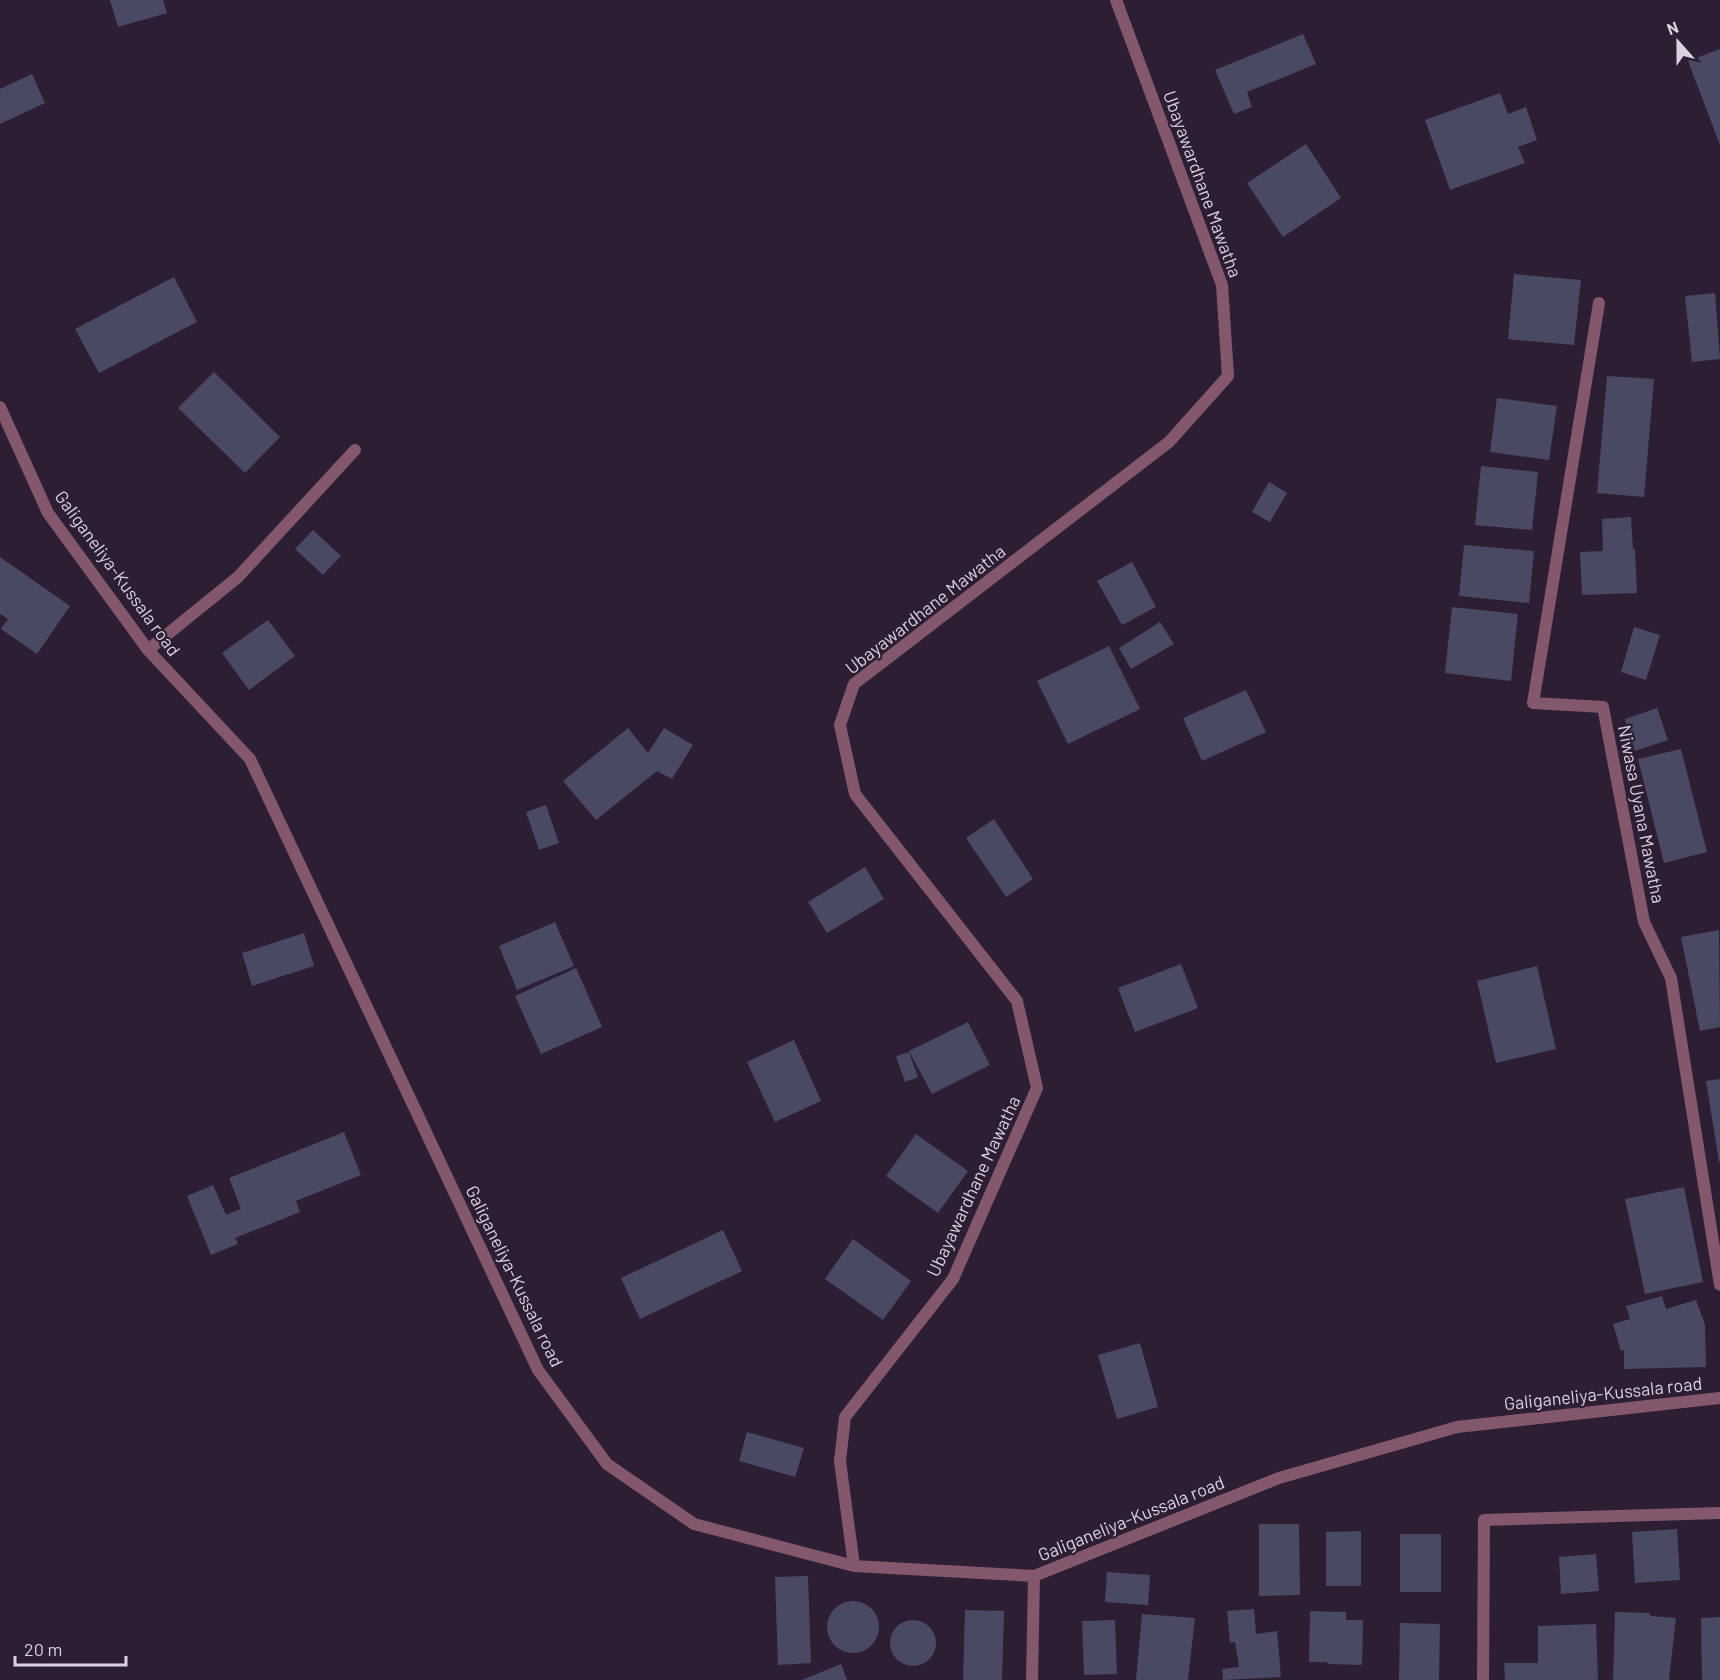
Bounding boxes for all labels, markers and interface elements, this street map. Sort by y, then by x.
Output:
north arrow [1648,12,1708,72]
text: N [1664,17,1681,38]
street label: Ubayawardhane Mawatha [1159,88,1247,280]
street label: Galiganeliya-Kussala road [51,486,185,660]
street label: Ubayawardhane Mawatha [841,540,1009,678]
street label: Niwasa Uyana Mawatha [1614,723,1670,905]
street label: Ubayawardhane Mawatha [921,1092,1025,1280]
street label: Galiganeliya-Kussala road [461,1182,569,1370]
street label: Galiganeliya-Kussala road [1503,1372,1703,1414]
street label: Galiganeliya-Kussala road [1035,1471,1227,1565]
scale bar [15,1629,126,1667]
text: 20 m [24,1638,62,1660]

